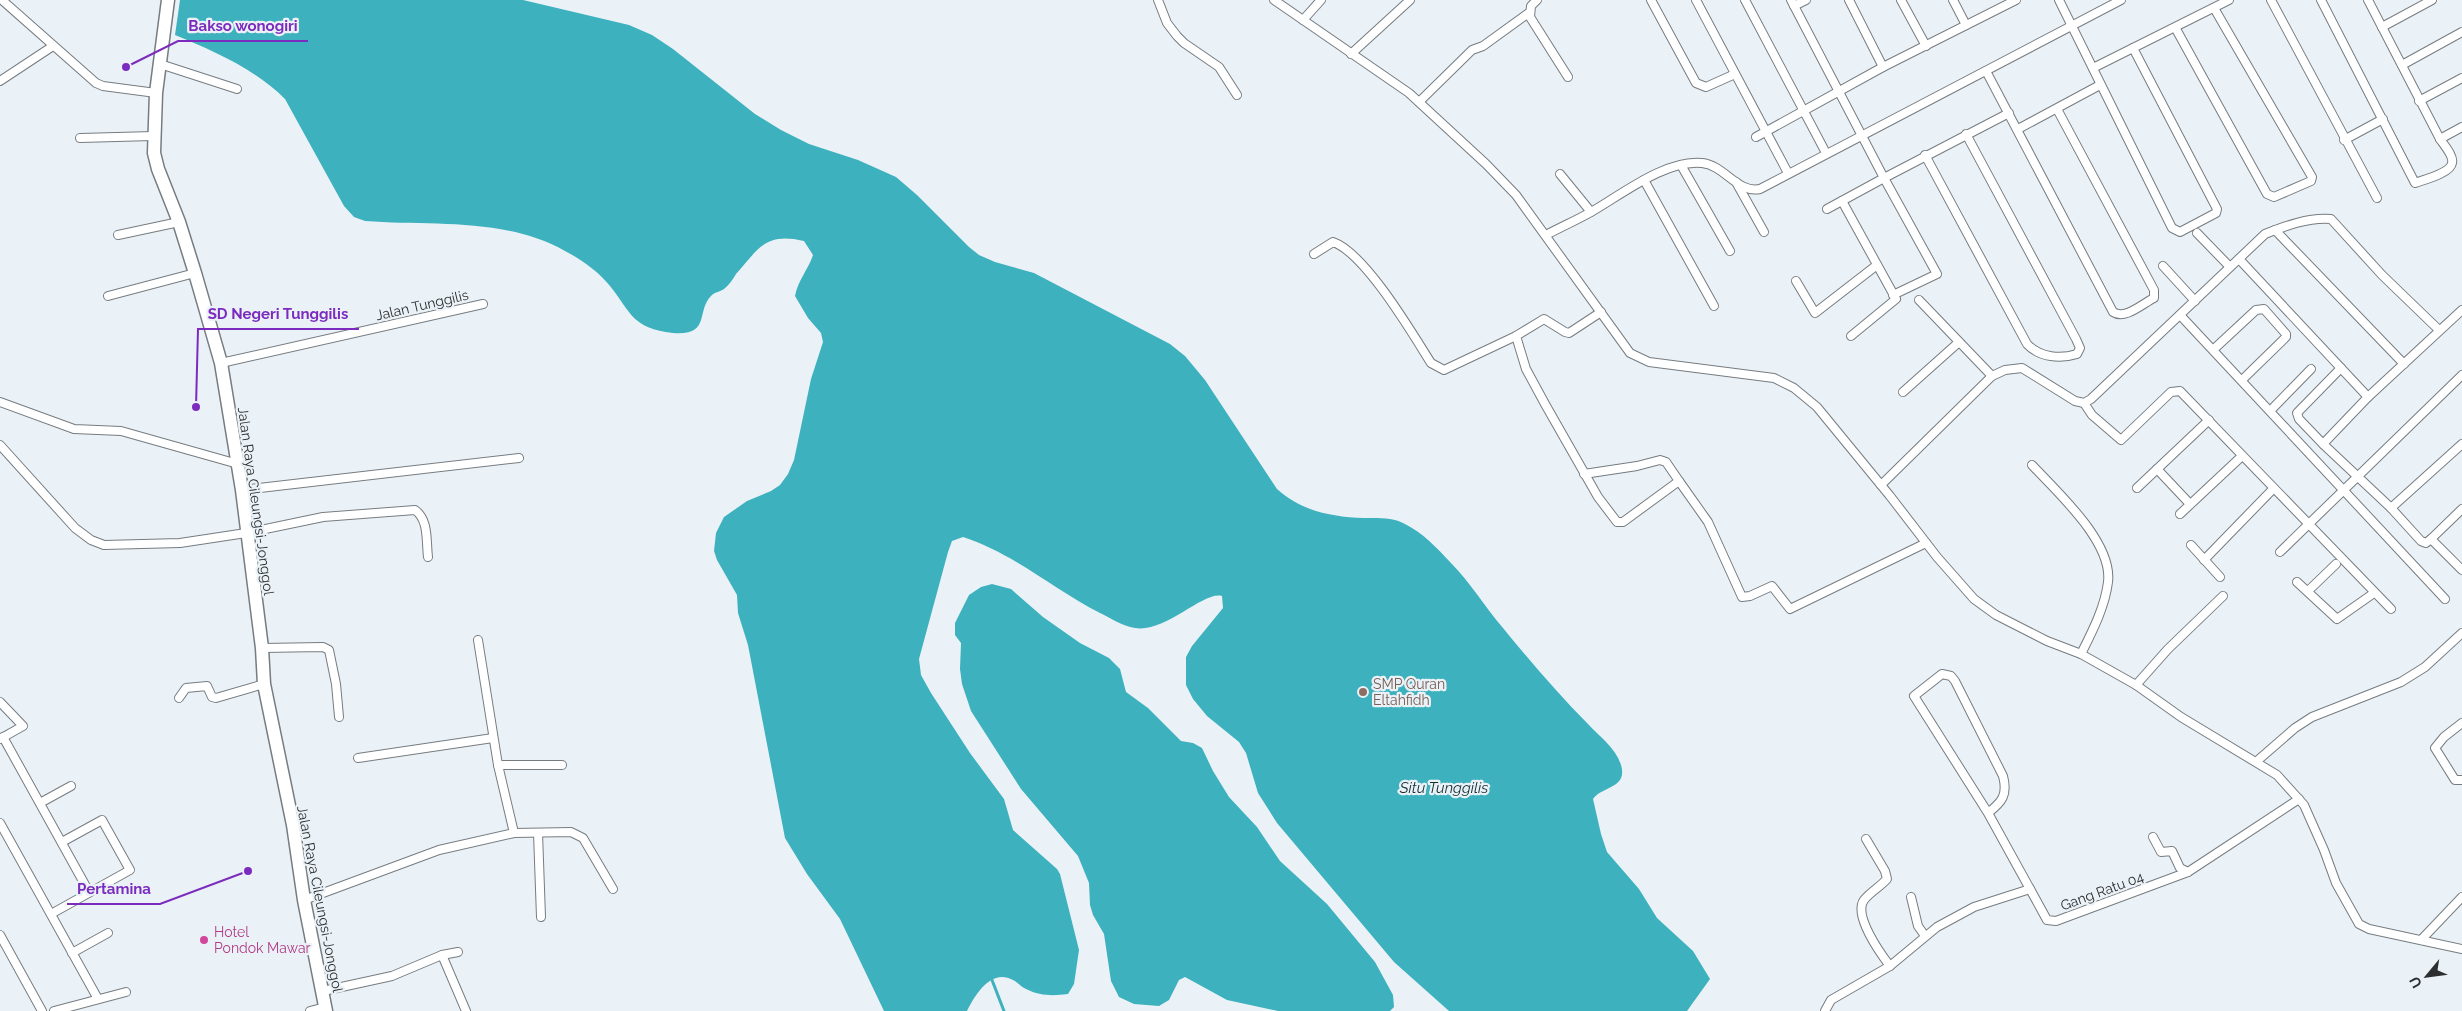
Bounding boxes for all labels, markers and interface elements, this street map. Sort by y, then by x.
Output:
callout: Bakso wonogiri [178,11,308,41]
text: Bakso wonogiri [188,17,298,35]
street label: Jalan Tunggilis [374,286,470,323]
callout: SD Negeri Tunggilis [198,299,359,329]
text: SD Negeri Tunggilis [208,305,348,323]
street label: Jalan Raya Cileungsi-Jonggol [235,406,277,596]
place label: SMP Quran Eltahfidh [1373,676,1445,708]
marker: SMP Quran Eltahfidh [1357,686,1369,698]
water label: Situ Tunggilis [1399,779,1488,797]
street label: Jalan Raya Cileungsi-Jonggol [294,804,346,994]
street label: Gang Ratu 04 [2058,868,2146,913]
callout: Pertamina [67,874,160,904]
text: Pertamina [77,880,151,898]
place label: Hotel Pondok Mawar [214,924,311,956]
marker: Hotel Pondok Mawar [198,934,210,946]
north arrow [2402,951,2452,1001]
text: U [2406,974,2425,991]

